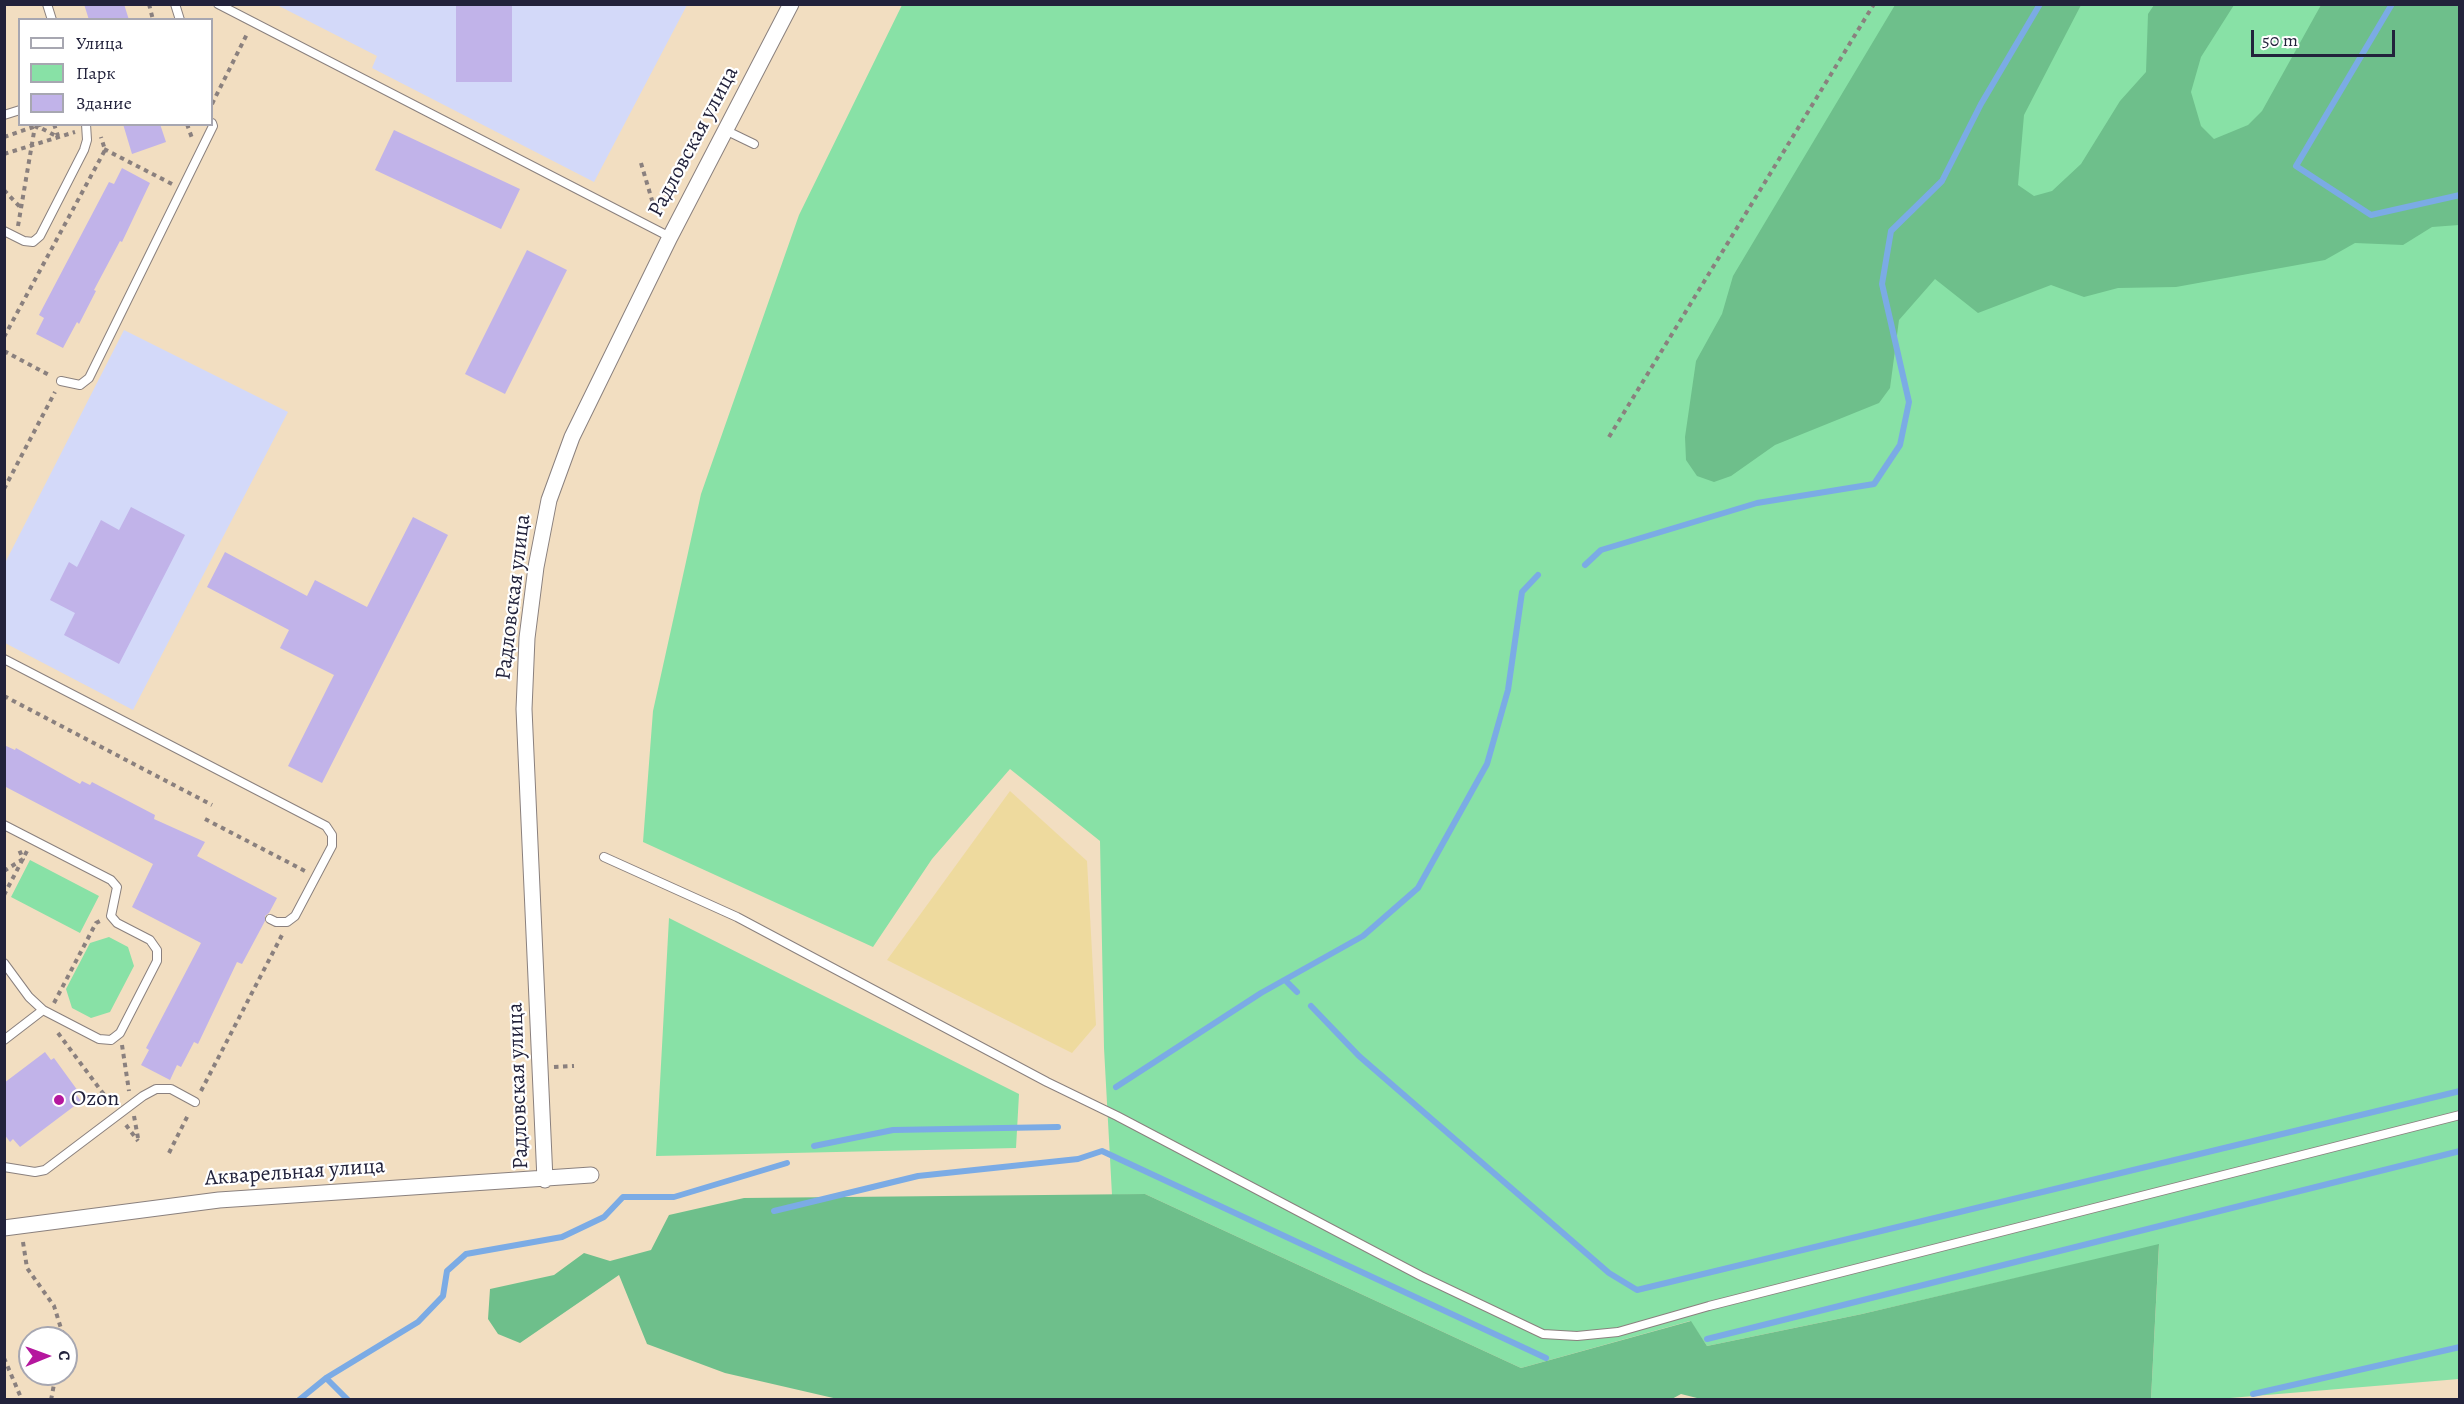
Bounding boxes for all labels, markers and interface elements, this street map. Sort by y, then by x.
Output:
legend [18,18,213,126]
scale bar [2254,18,2398,56]
text: 50 m [2262,28,2298,52]
text: Улица [76,31,123,55]
text: Парк [76,61,116,85]
street label: Радловская улица [643,62,745,222]
text: Здание [76,91,132,115]
street label: Радловская улица [491,513,537,681]
street label: Радловская улица [503,1002,535,1170]
place label: Ozon [71,1087,119,1113]
marker: Ozon [52,1093,66,1107]
street label: Акварельная улица [204,1154,386,1192]
north arrow [18,1326,78,1386]
text: С [53,1351,75,1361]

